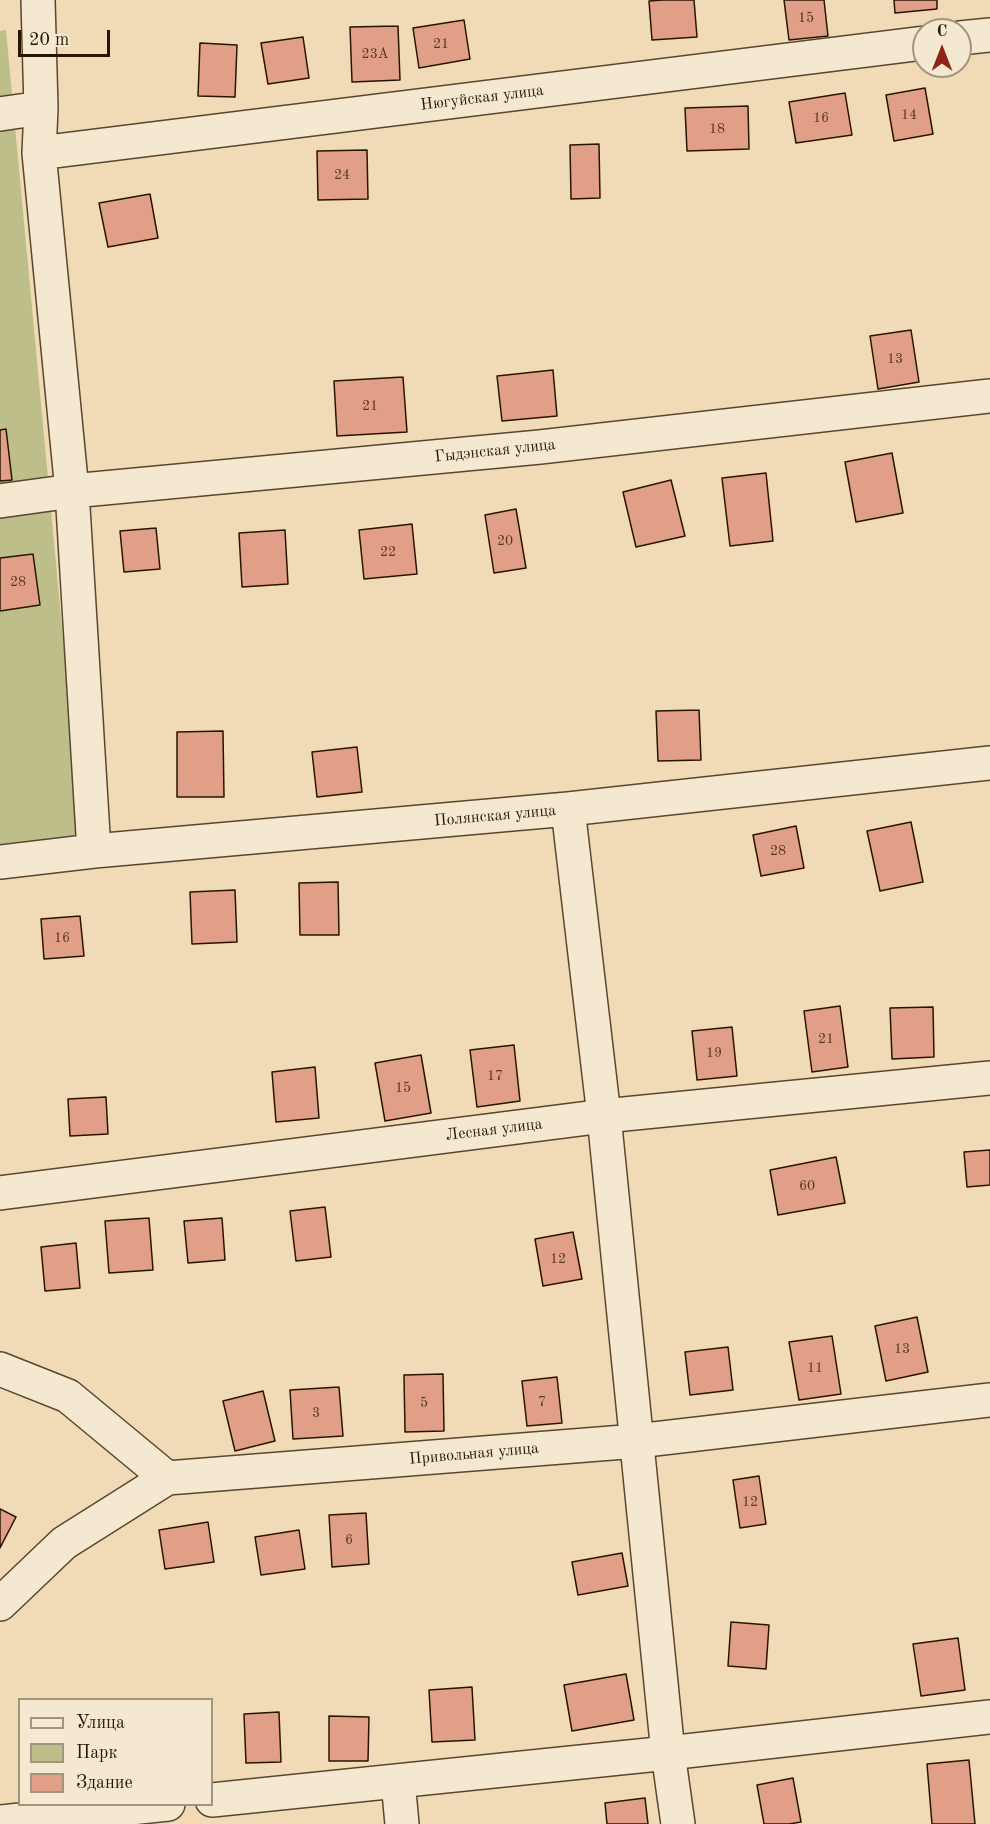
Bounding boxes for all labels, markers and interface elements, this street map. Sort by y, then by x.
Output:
house number: 15 [798,10,814,26]
scale bar [21,18,112,56]
north arrow [912,18,972,78]
text: С [937,24,947,40]
text: 20 m [29,31,69,49]
house number: 21 [433,36,449,52]
house number: 23А [362,46,388,62]
street label: Нюгуйская улица [419,81,545,115]
house number: 14 [901,107,917,123]
house number: 16 [813,110,829,126]
house number: 18 [709,121,725,137]
house number: 24 [334,167,350,183]
house number: 13 [887,351,903,367]
house number: 21 [362,398,378,414]
street label: Гыдэнская улица [434,435,556,467]
house number: 20 [497,533,513,549]
house number: 22 [380,544,396,560]
house number: 28 [10,574,26,590]
street label: Полянская улица [433,801,557,831]
house number: 28 [770,843,786,859]
house number: 16 [54,930,70,946]
house number: 21 [818,1031,834,1047]
house number: 19 [706,1045,722,1061]
house number: 17 [487,1068,503,1084]
house number: 15 [395,1080,411,1096]
street label: Лесная улица [445,1115,543,1145]
house number: 60 [799,1178,815,1194]
house number: 12 [550,1251,566,1267]
house number: 13 [894,1341,910,1357]
house number: 11 [807,1360,823,1376]
house number: 7 [538,1394,546,1410]
house number: 5 [420,1395,428,1411]
house number: 3 [312,1405,320,1421]
street label: Привольная улица [408,1439,540,1469]
house number: 12 [742,1494,758,1510]
house number: 6 [345,1532,353,1548]
legend [18,1698,213,1806]
text: Улица [76,1714,125,1732]
text: Парк [76,1744,117,1762]
text: Здание [76,1774,133,1792]

